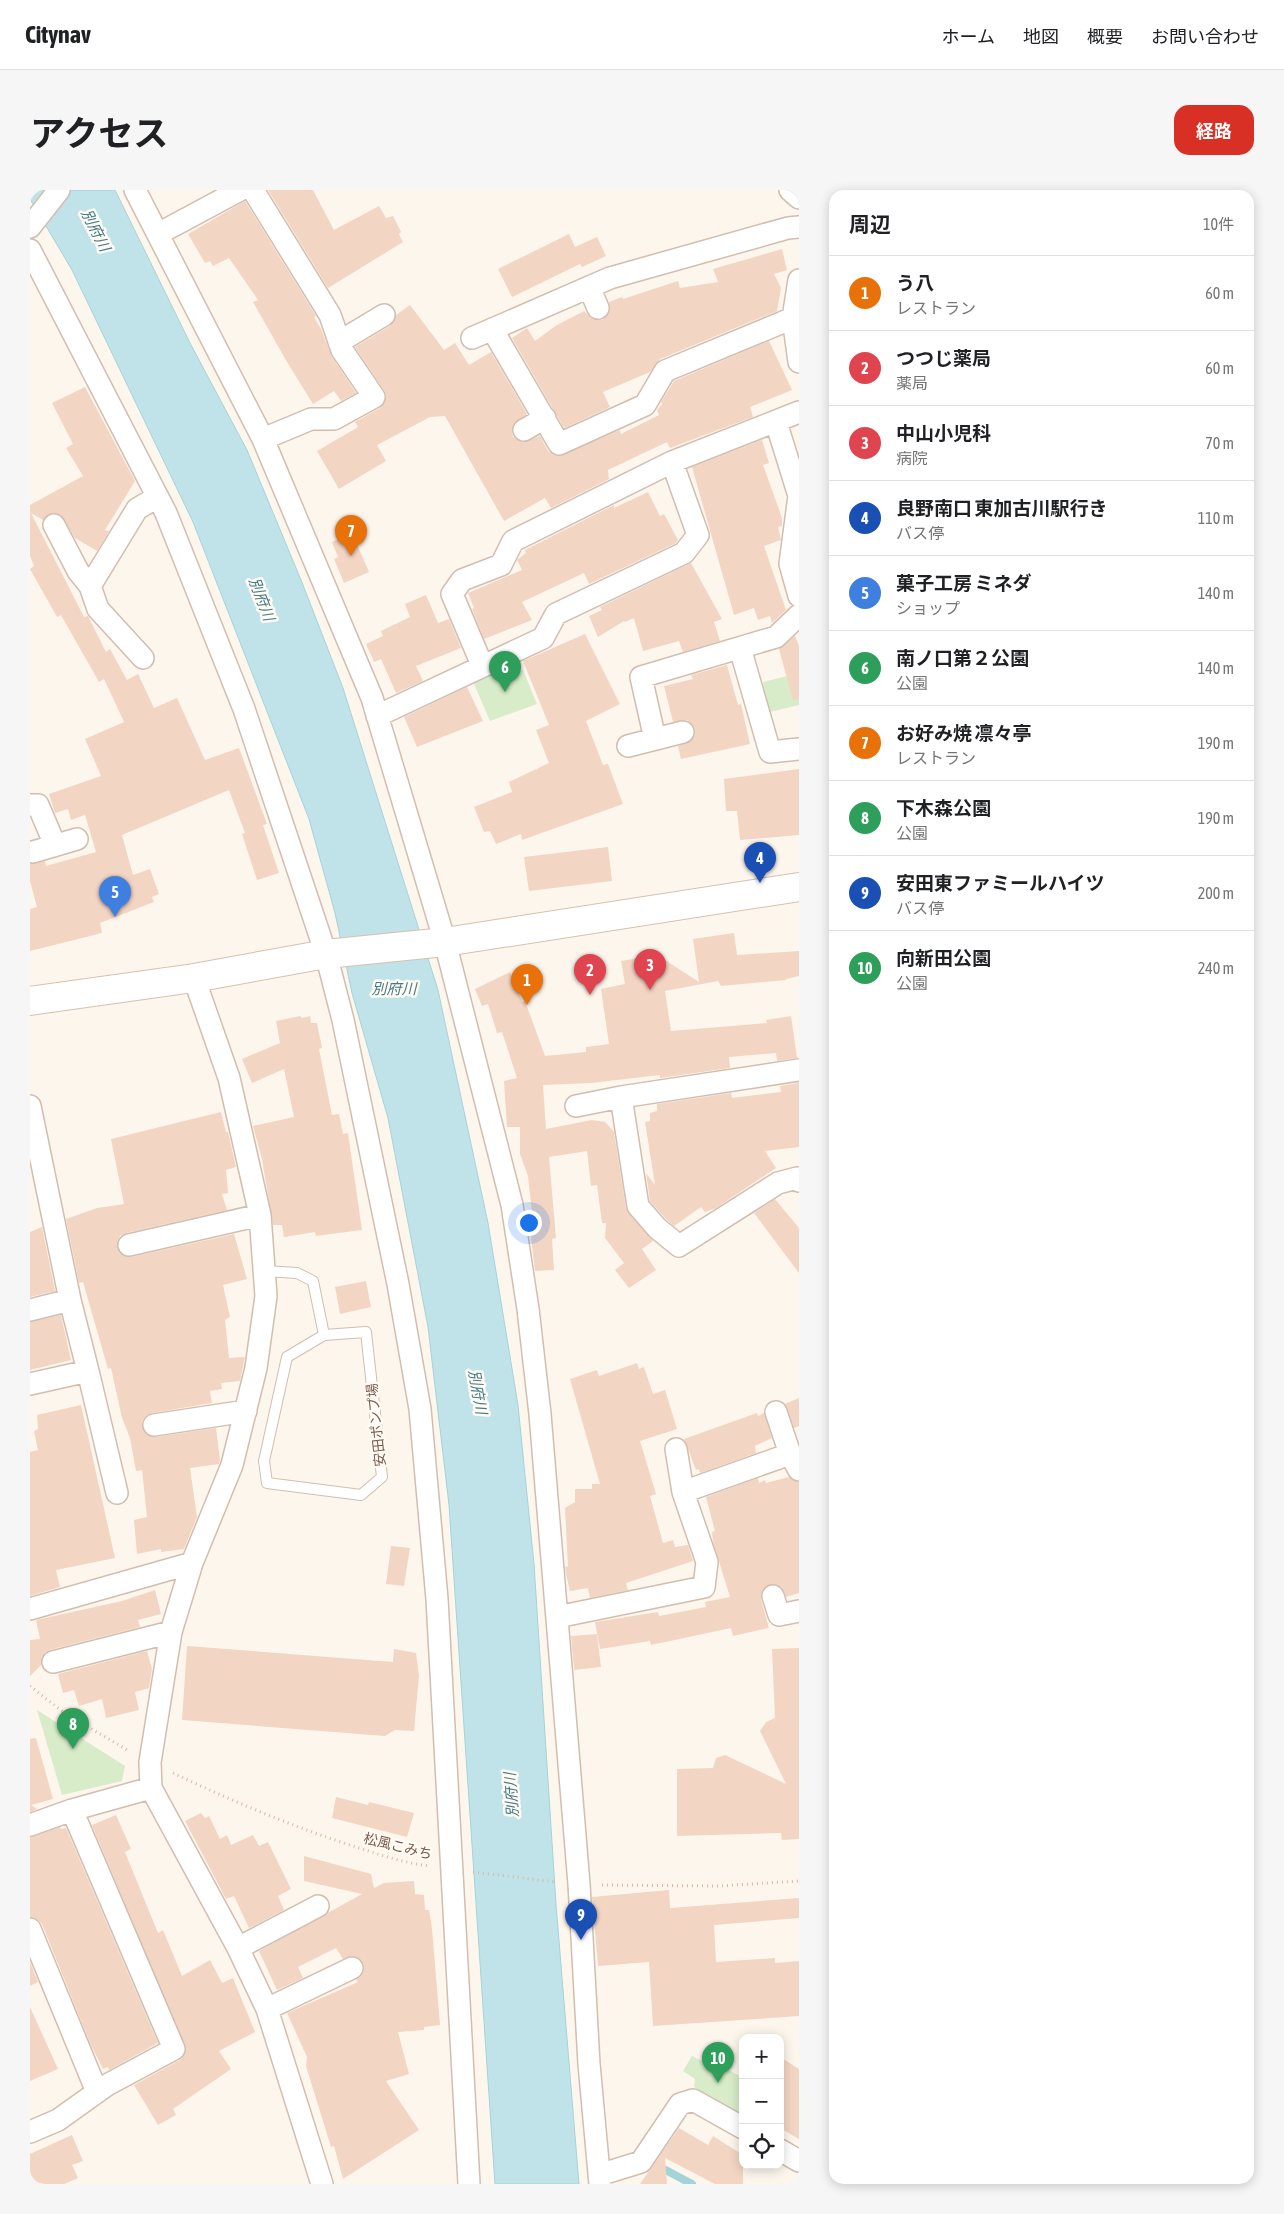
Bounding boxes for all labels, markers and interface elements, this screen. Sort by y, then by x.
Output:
text: Citynav [25,21,91,48]
text: ホーム [942,26,995,47]
text: 地図 [1023,26,1059,47]
text: 概要 [1087,26,1123,47]
text: お問い合わせ [1151,26,1259,47]
button: 経路 [1174,105,1254,155]
text: アクセス [30,113,168,153]
water label: 別府川 [78,206,115,256]
text: 周辺 [849,212,891,236]
text: 10件 [1203,215,1234,233]
text: う八 [896,272,934,294]
text: 1 [861,284,869,302]
text: 60 m [1205,284,1234,302]
text: レストラン [896,299,976,317]
text: つつじ薬局 [896,347,991,369]
text: 2 [861,359,869,377]
text: 60 m [1205,359,1234,377]
text: 薬局 [896,374,928,392]
text: 中山小児科 [896,422,991,444]
text: 3 [861,434,869,452]
text: 70 m [1205,434,1234,452]
text: 病院 [896,449,928,467]
text: 良野南口 東加古川駅行き [896,497,1108,519]
text: 4 [861,509,869,527]
text: 110 m [1198,509,1234,527]
pin: 7 [335,515,367,556]
text: バス停 [896,524,944,542]
text: 菓子工房 ミネダ [896,572,1032,594]
water label: 別府川 [246,575,279,625]
text: 5 [861,584,869,602]
text: 140 m [1198,584,1234,602]
text: ショップ [896,599,960,617]
text: 南ノ口第２公園 [896,647,1029,669]
pin: 6 [489,651,521,692]
text: 6 [861,659,869,677]
text: 140 m [1198,659,1234,677]
text: 公園 [896,674,928,692]
text: お好み焼 凛々亭 [896,722,1032,744]
text: 7 [861,734,869,752]
text: 190 m [1198,734,1234,752]
text: レストラン [896,749,976,767]
text: 下木森公園 [896,797,991,819]
text: 8 [861,809,869,827]
text: 190 m [1198,809,1234,827]
text: 公園 [896,824,928,842]
pin: 4 [744,842,776,883]
text: 安田東ファミールハイツ [896,872,1105,894]
pin: 5 [99,876,131,917]
text: 9 [861,884,869,902]
text: 200 m [1198,884,1234,902]
text: バス停 [896,899,944,917]
text: 向新田公園 [896,947,991,969]
pin: 3 [634,949,666,990]
pin: 2 [574,954,606,995]
text: 10 [857,959,873,977]
text: 240 m [1198,959,1234,977]
pin: 1 [511,964,543,1005]
text: 公園 [896,974,928,992]
water label: 別府川 [371,980,418,997]
your location [516,1210,542,1236]
water label: 別府川 [466,1368,491,1418]
street label: 安田ポンプ場 [364,1383,388,1467]
pin: 8 [57,1708,89,1749]
water label: 別府川 [501,1770,521,1818]
street label: 松風こみち [362,1830,434,1862]
pin: 9 [565,1899,597,1940]
map controls [739,2034,784,2169]
button: + [739,2034,784,2079]
pin: 10 [702,2042,734,2083]
button: − [739,2079,784,2124]
button: locate [739,2124,784,2169]

